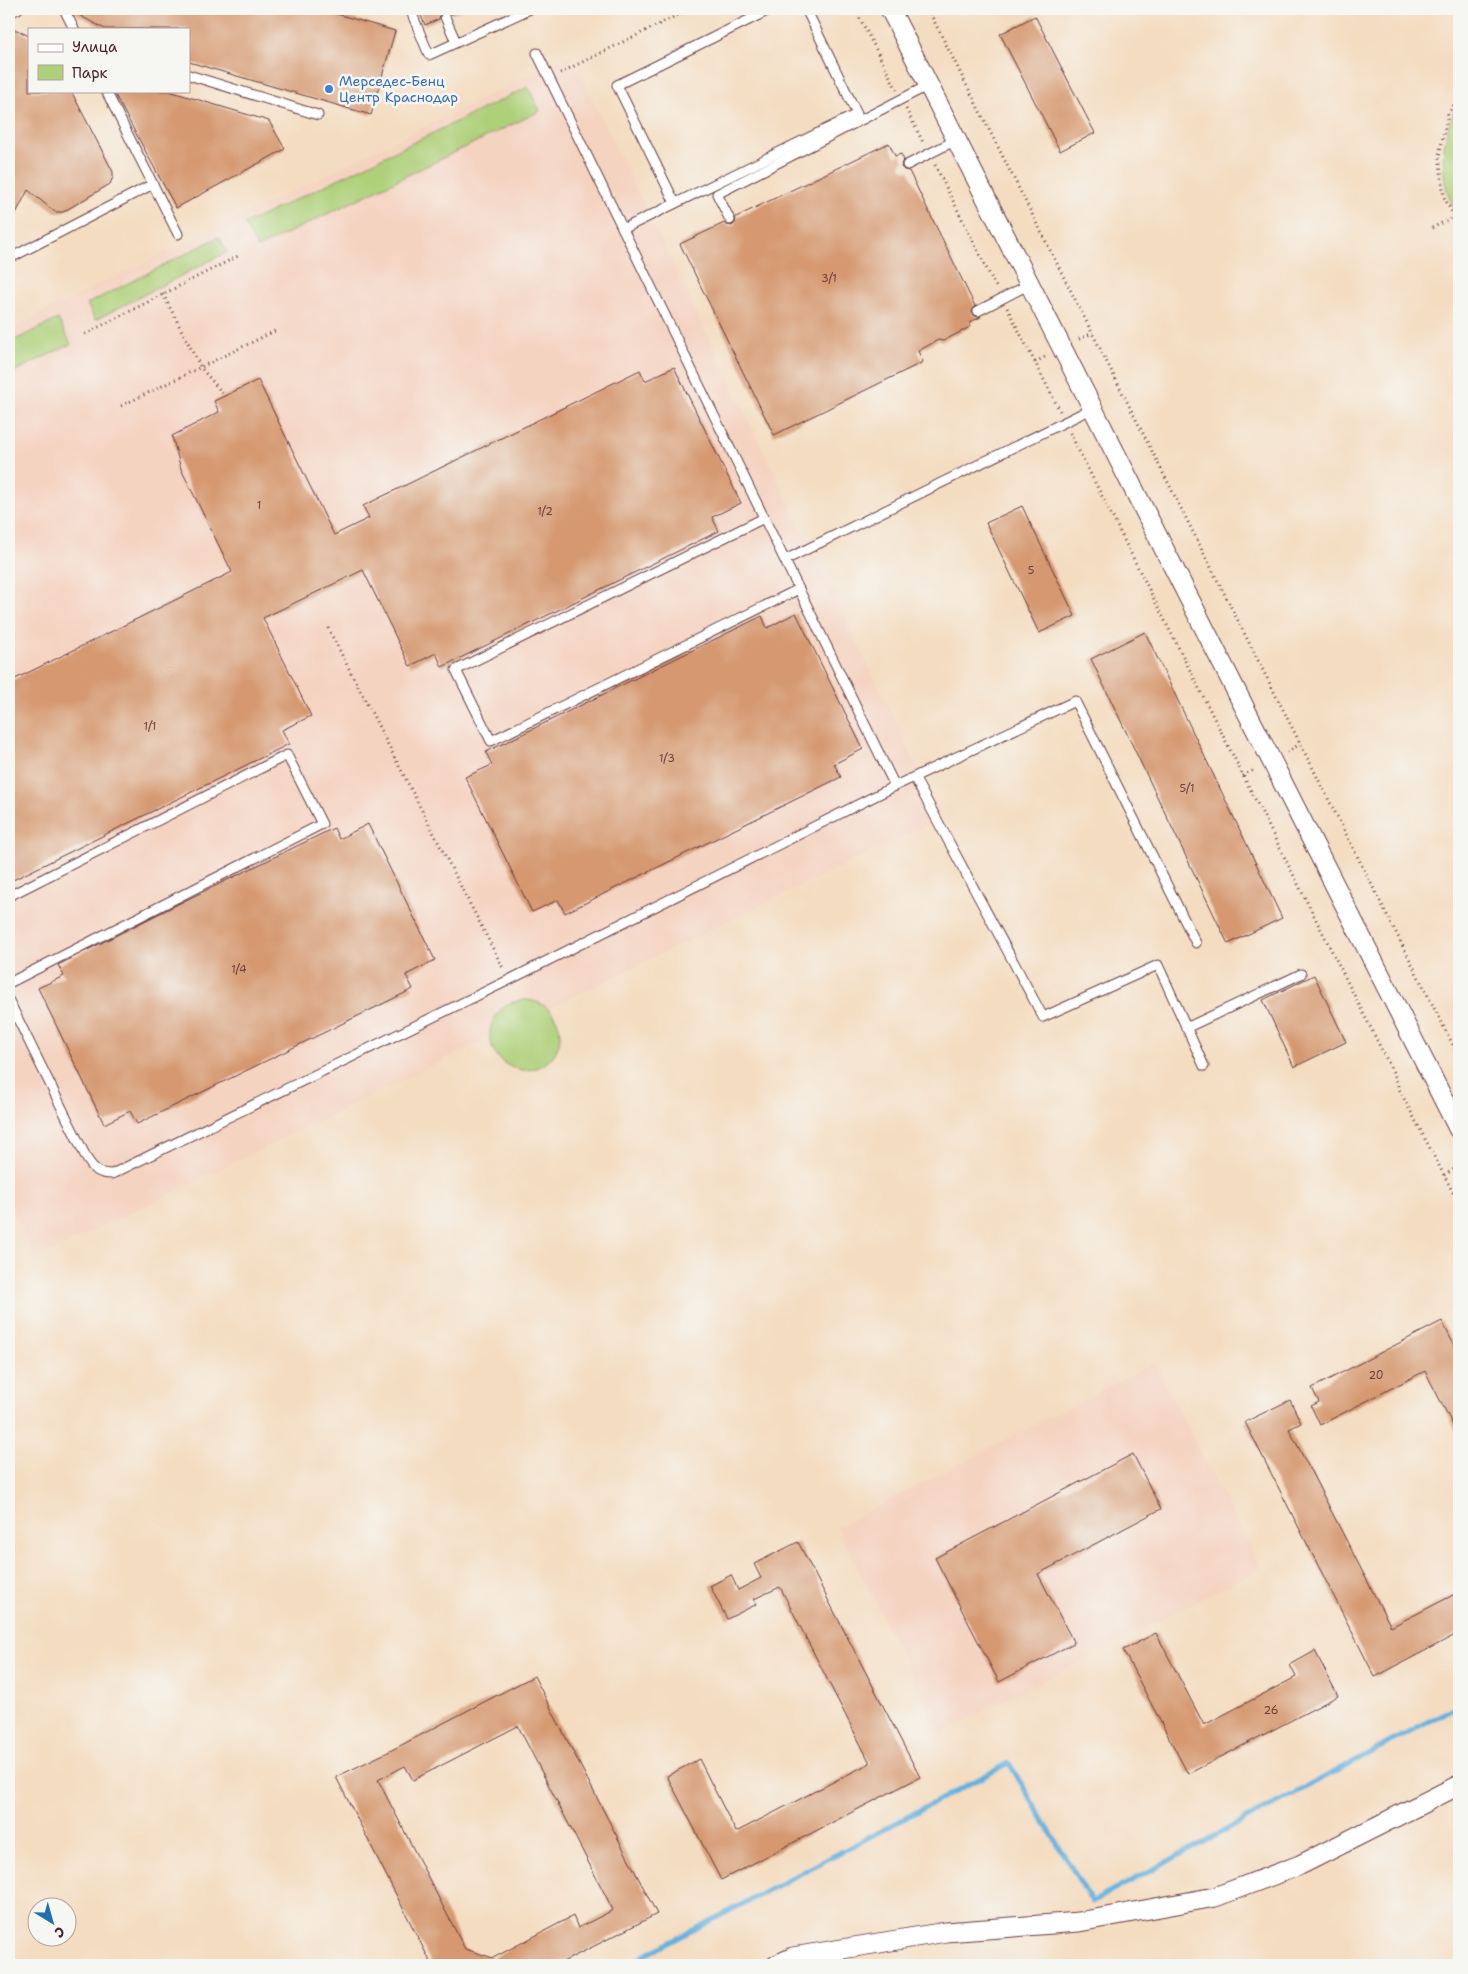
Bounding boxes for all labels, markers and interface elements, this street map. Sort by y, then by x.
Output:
legend [28,28,190,92]
text: Улица [72,37,118,57]
text: Парк [72,63,108,83]
place label: Мерседес-Бенц Центр Краснодар [339,72,458,106]
marker: Мерседес-Бенц Центр Краснодар [323,83,335,95]
house number: 3/1 [821,271,837,286]
house number: 1 [257,498,261,513]
house number: 1/2 [537,504,553,519]
house number: 5 [1028,563,1035,578]
house number: 1/1 [144,719,156,734]
house number: 1/3 [659,751,675,766]
house number: 5/1 [1179,781,1195,796]
house number: 1/4 [231,962,247,977]
house number: 20 [1368,1368,1384,1383]
house number: 26 [1264,1703,1278,1718]
north arrow [28,1896,78,1946]
text: С [51,1923,69,1942]

